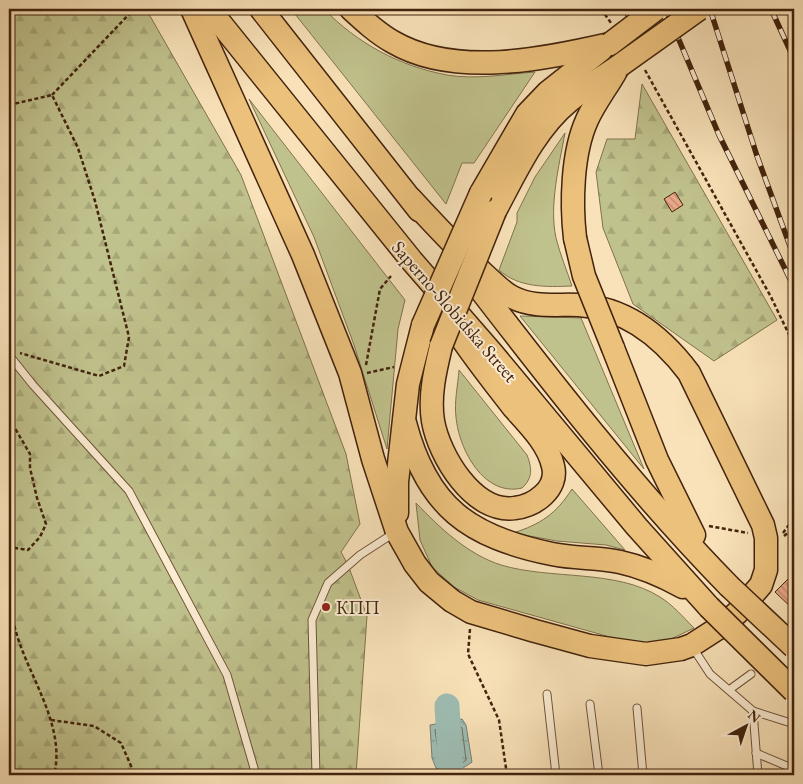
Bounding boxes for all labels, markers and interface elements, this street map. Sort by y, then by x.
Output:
street label: Saperno-Slobidska Street [386,235,523,387]
place label: КПП [336,595,380,620]
marker: КПП [320,601,332,613]
north arrow [720,702,770,752]
text: N [744,706,765,727]

